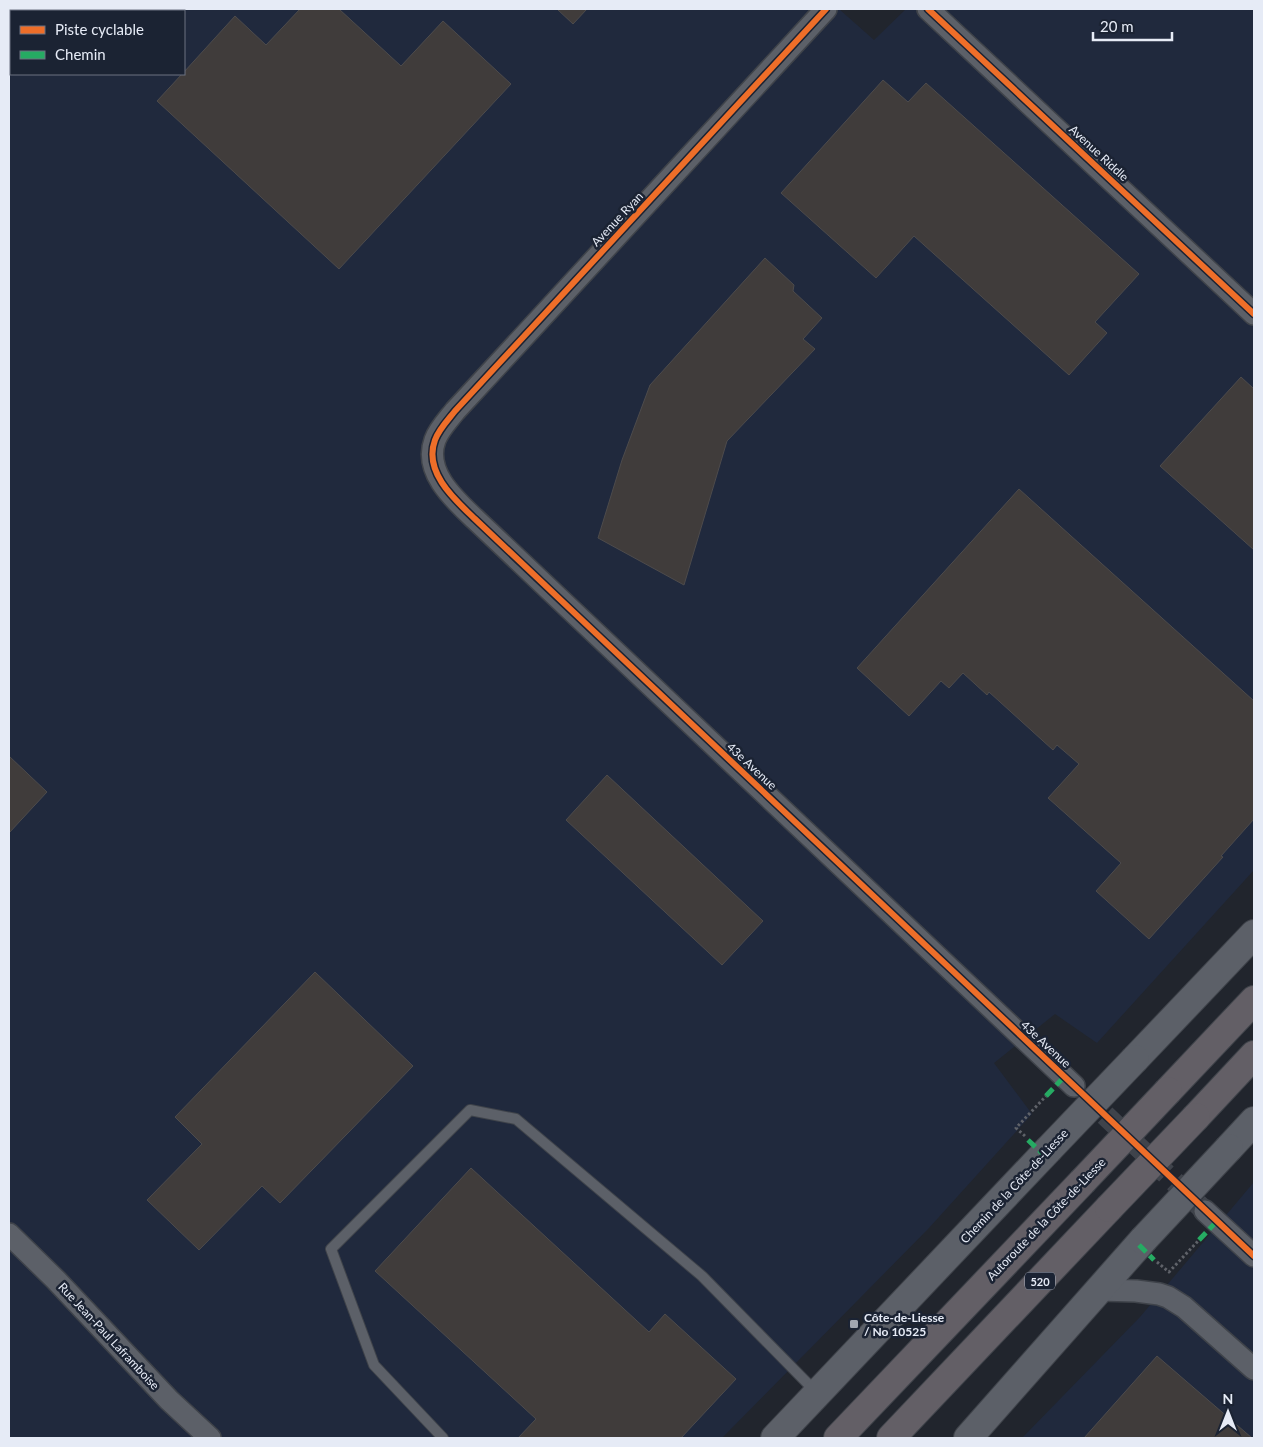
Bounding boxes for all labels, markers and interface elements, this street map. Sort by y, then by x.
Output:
legend [10,10,185,75]
scale bar [1093,10,1172,42]
text: 20 m [1100,17,1134,35]
text: Piste cyclable [55,20,144,38]
text: Chemin [55,45,106,63]
street label: Avenue Riddle [1066,122,1132,184]
street label: Avenue Ryan [588,189,646,249]
street label: 43e Avenue [724,739,780,793]
street label: 43e Avenue [1018,1017,1074,1071]
street label: Chemin de la Côte-de-Liesse [957,1126,1071,1246]
street label: Autoroute de la Côte-de-Liesse [984,1155,1108,1283]
road number: 520 [1025,1272,1055,1290]
street label: Rue Jean-Paul Laframboise [55,1279,163,1393]
place label: Côte-de-Liesse / No 10525 [864,1310,945,1339]
marker: Côte-de-Liesse / No 10525 [848,1318,860,1330]
north arrow [1203,1387,1253,1437]
text: N [1223,1390,1233,1407]

